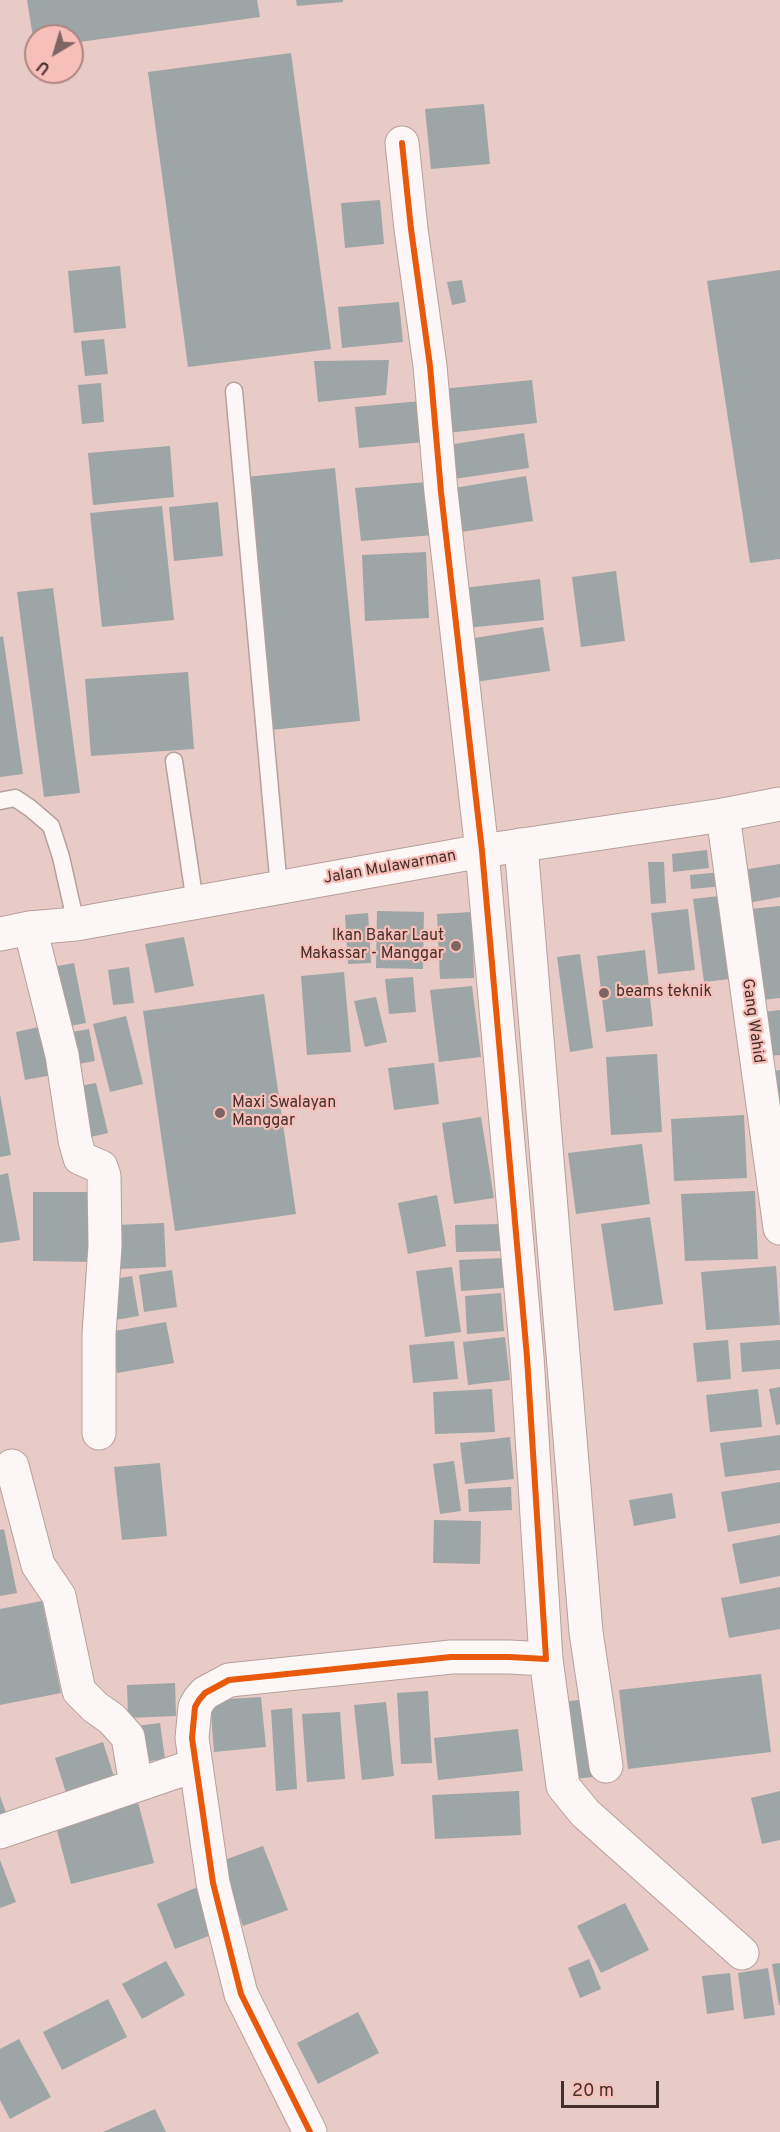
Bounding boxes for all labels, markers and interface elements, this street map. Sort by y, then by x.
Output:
north arrow [24,24,84,84]
text: U [33,55,55,78]
street label: Jalan Mulawarman [322,847,458,889]
place label: Ikan Bakar Laut Makassar - Manggar [300,927,444,965]
marker: Ikan Bakar Laut Makassar - Manggar [449,939,463,953]
street label: Gang Wahid [737,977,767,1065]
place label: beams teknik [616,983,712,1003]
marker: beams teknik [597,986,611,1000]
place label: Maxi Swalayan Manggar [232,1094,336,1132]
marker: Maxi Swalayan Manggar [213,1106,227,1120]
scale bar [564,2069,662,2107]
text: 20 m [572,2080,614,2103]

